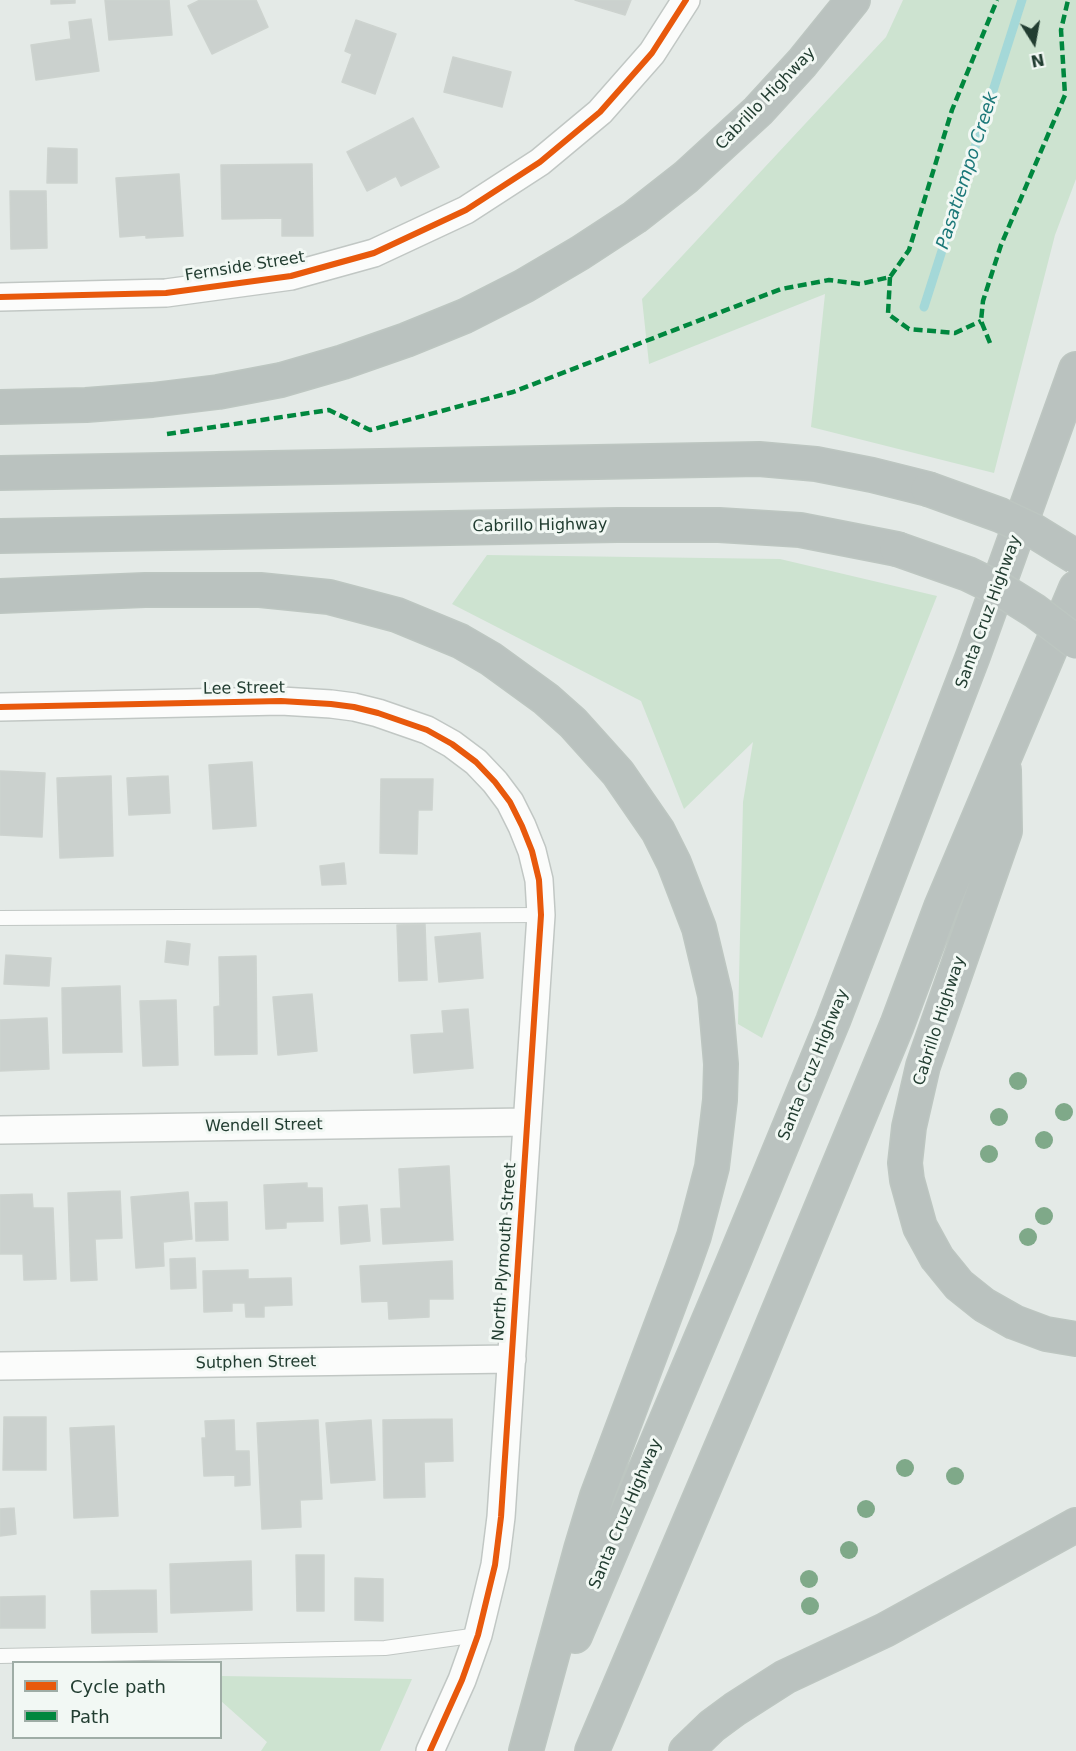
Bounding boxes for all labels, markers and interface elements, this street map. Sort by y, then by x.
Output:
north arrow [1004,12,1064,72]
street label: Cabrillo Highway [712,44,820,154]
text: N [1029,50,1046,71]
water label: Pasatiempo Creek [932,90,1004,252]
street label: Fernside Street [184,248,306,286]
street label: Cabrillo Highway [472,515,608,537]
street label: Santa Cruz Highway [952,533,1026,691]
street label: Lee Street [203,679,285,699]
street label: Cabrillo Highway [910,954,970,1088]
street label: Santa Cruz Highway [775,986,853,1144]
street label: Wendell Street [205,1115,323,1137]
street label: North Plymouth Street [489,1162,521,1342]
street label: Sutphen Street [196,1352,316,1374]
street label: Santa Cruz Highway [586,1436,666,1592]
legend [12,1661,222,1739]
text: Cycle path [70,1676,166,1697]
text: Path [70,1706,110,1727]

